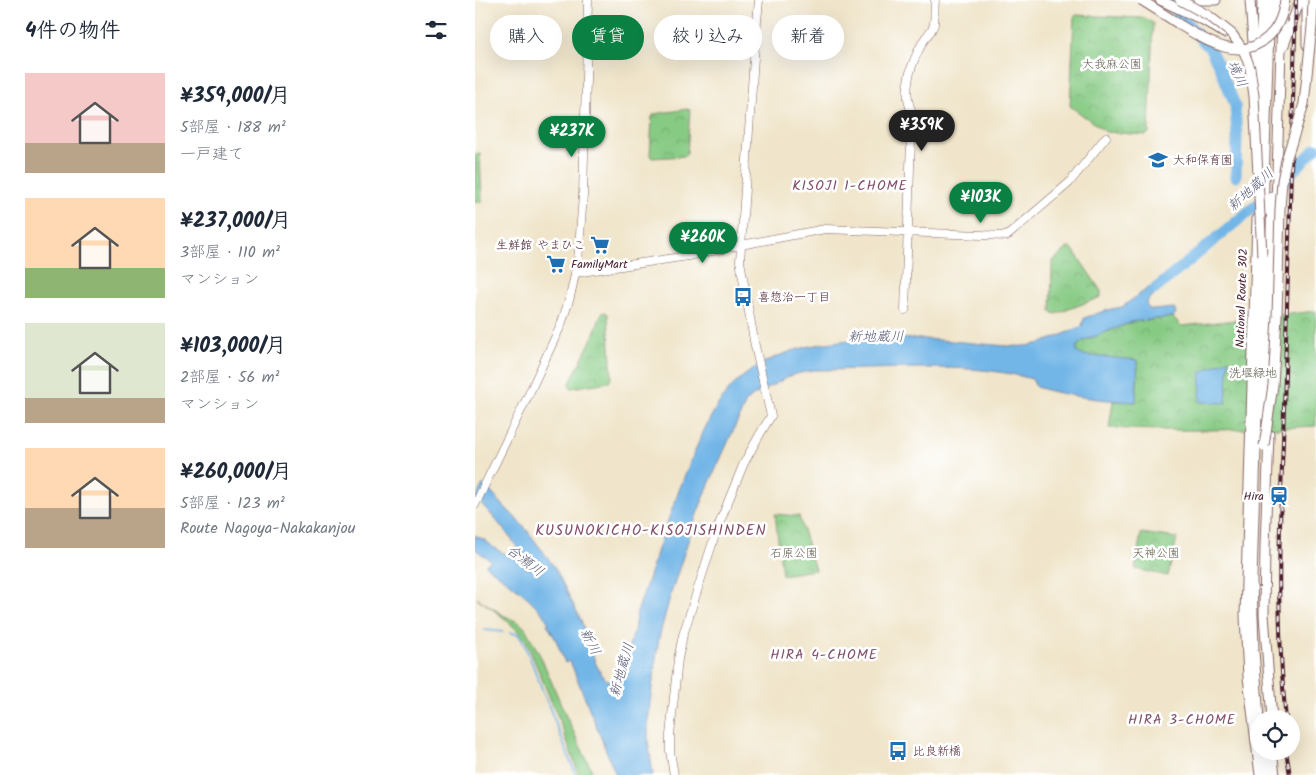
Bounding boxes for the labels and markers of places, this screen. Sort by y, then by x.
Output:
pin: ¥359K [887,110,957,152]
pin: ¥237K [537,116,607,158]
school or university icon: 大和保育園 [1147,149,1169,171]
place label: 大和保育園 [1173,151,1233,170]
pin: ¥103K [946,182,1016,224]
pin: ¥260K [668,222,738,264]
supermarket icon: 生鮮館 やまひこ [589,234,611,256]
place label: 生鮮館 やまひこ [496,236,585,255]
supermarket icon: FamilyMart [545,253,567,275]
place label: FamilyMart [571,255,628,274]
bus stop icon: 喜惣治一丁目 [732,286,754,308]
place label: 喜惣治一丁目 [758,288,830,307]
station icon: Hira [1268,485,1290,507]
place label: Hira [1244,487,1264,506]
bus stop icon: 比良新橋 [887,740,909,762]
place label: 比良新橋 [913,742,961,761]

